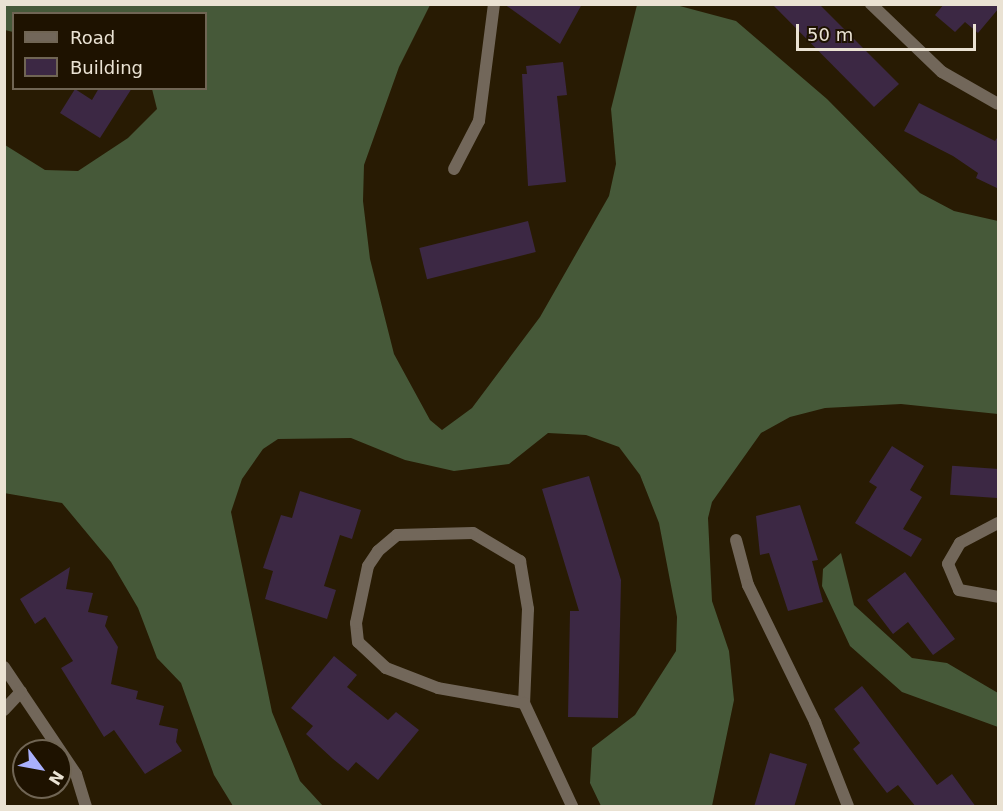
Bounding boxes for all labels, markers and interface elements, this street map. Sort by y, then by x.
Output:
legend [12,12,207,90]
scale bar [799,12,979,50]
text: 50 m [807,24,853,45]
text: Road [70,27,115,48]
text: Building [70,57,143,78]
north arrow [12,739,72,799]
text: N [44,767,68,788]

